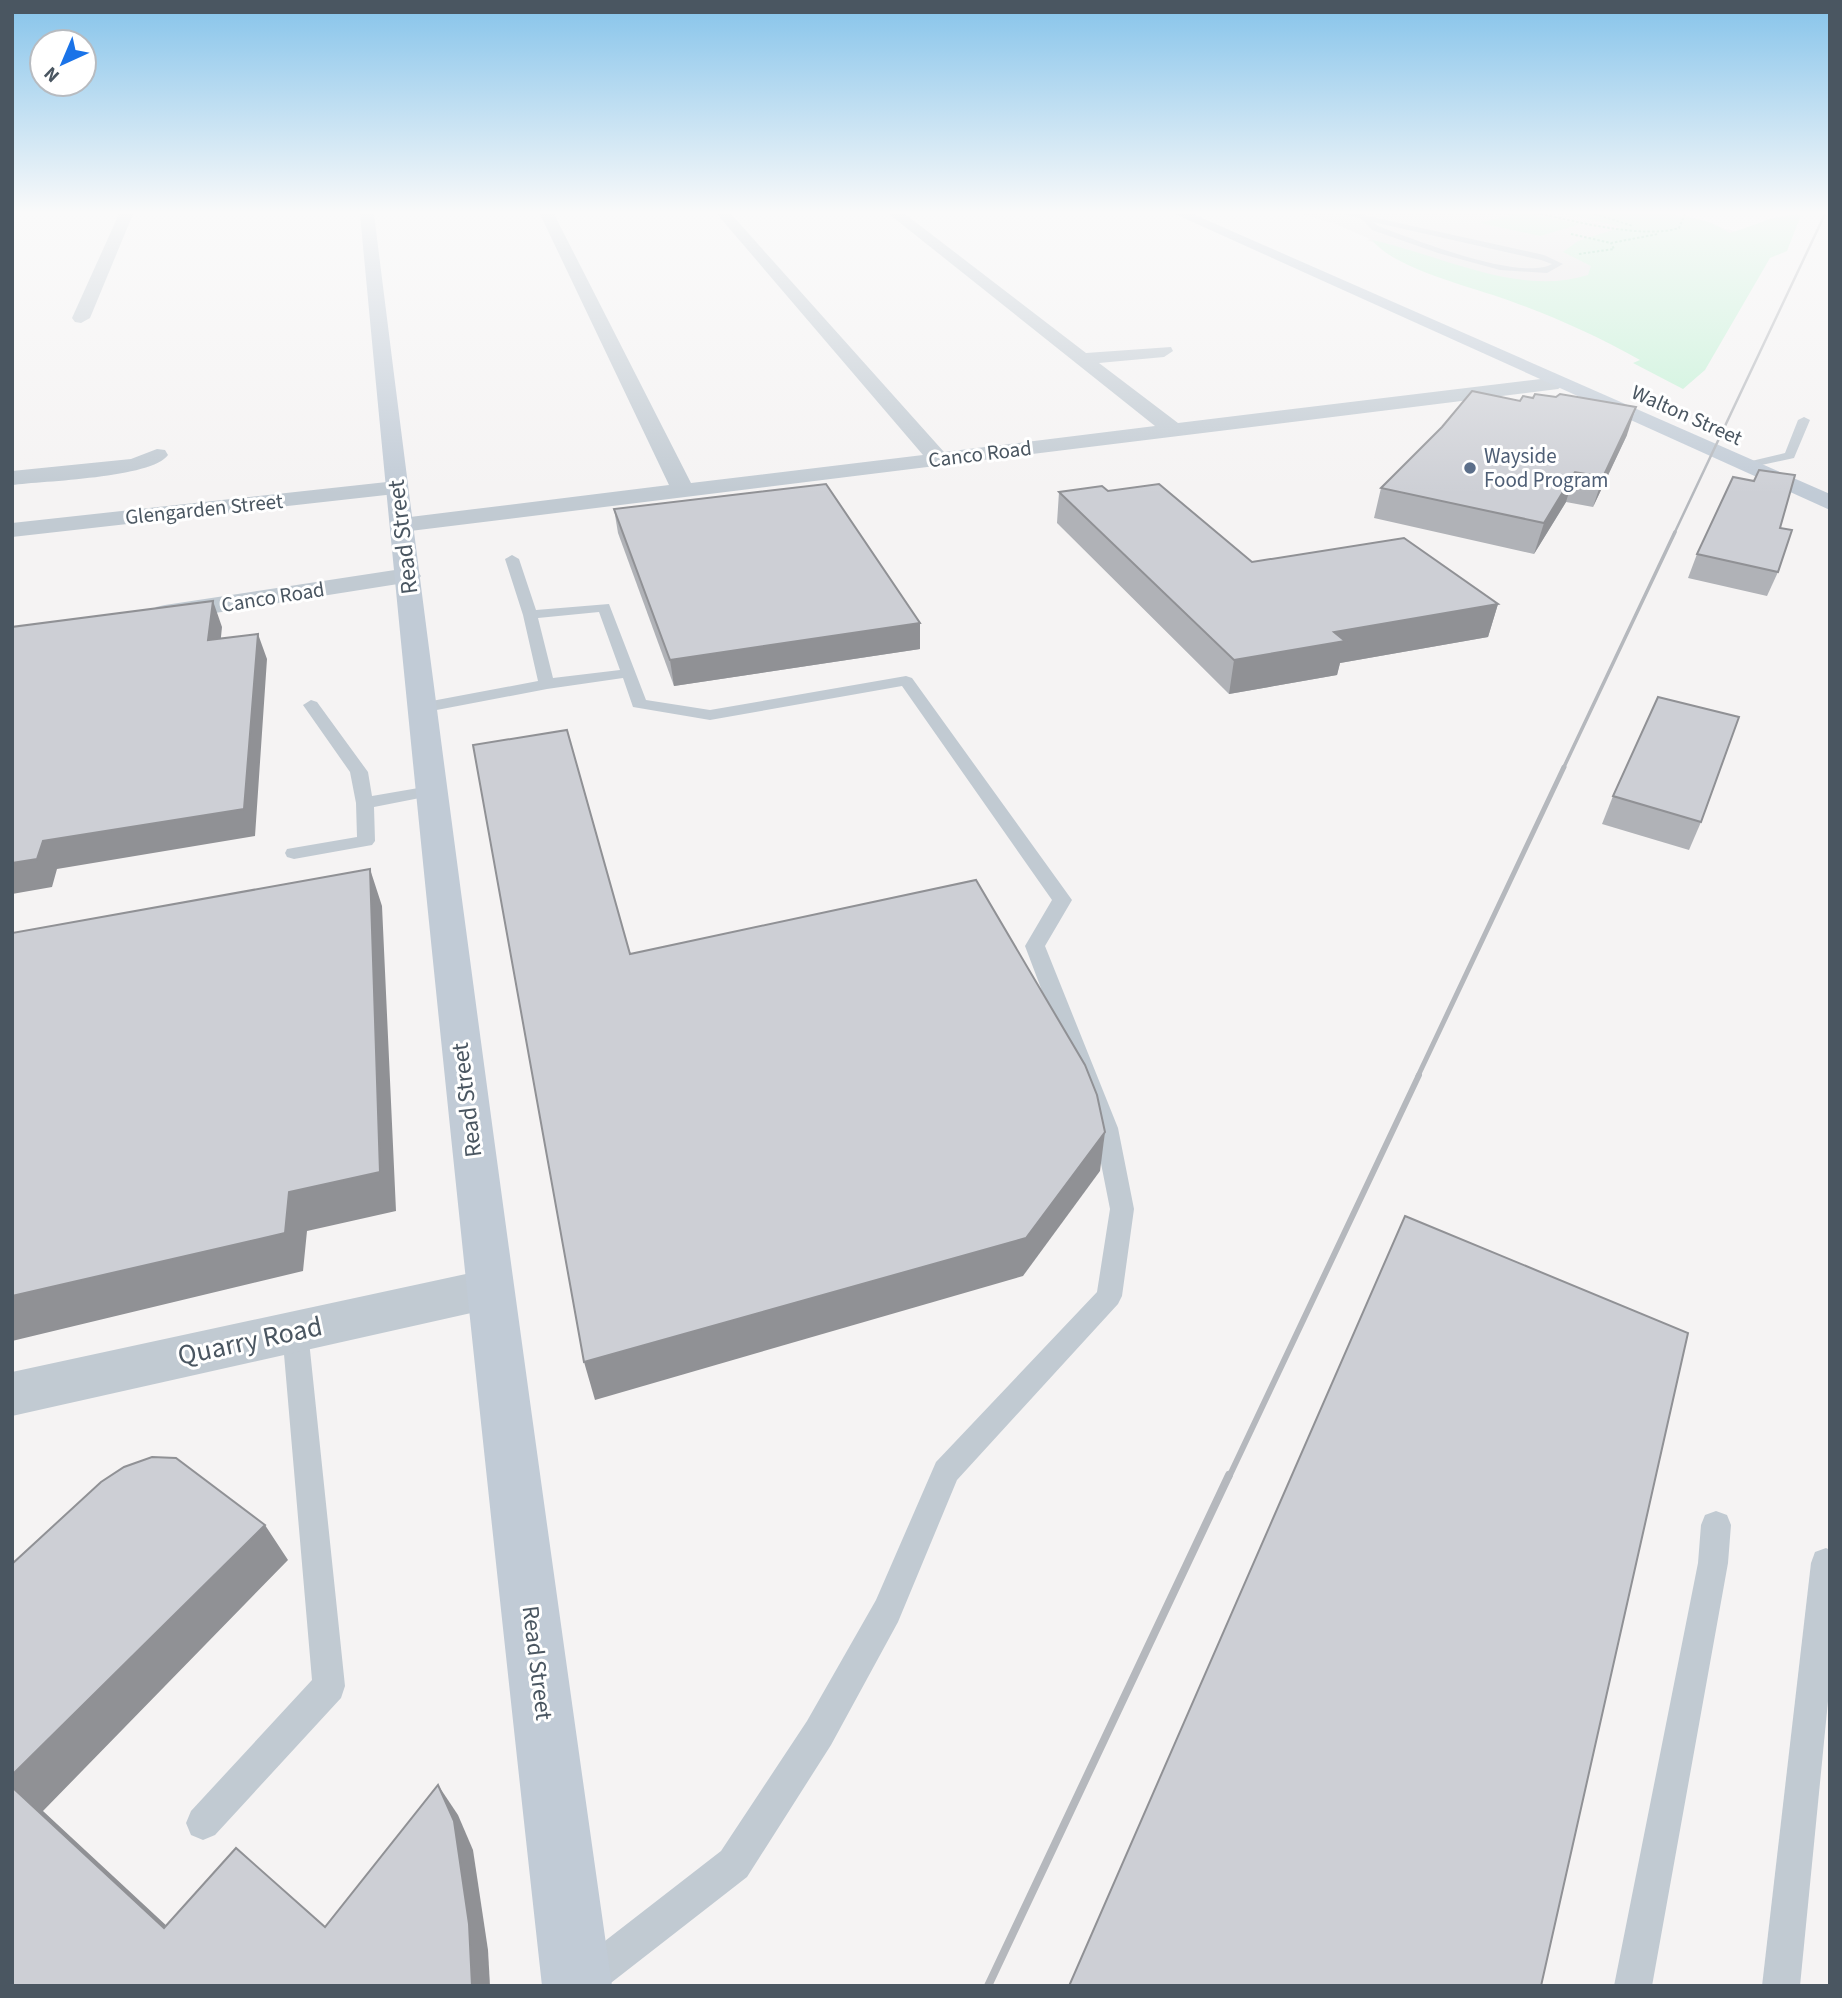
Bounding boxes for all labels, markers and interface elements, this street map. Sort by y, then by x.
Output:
north arrow [28,28,98,98]
text: N [38,60,66,88]
street label: Walton Street [1627,377,1747,453]
street label: Canco Road [927,433,1033,475]
place label: Wayside Food Program [1484,441,1608,495]
marker: Wayside Food Program [1462,460,1478,476]
street label: Read Street [379,478,427,596]
street label: Glengarden Street [124,486,284,532]
street label: Canco Road [219,574,327,620]
street label: Read Street [443,1041,491,1159]
street label: Quarry Road [174,1306,326,1376]
street label: Read Street [513,1604,561,1722]

